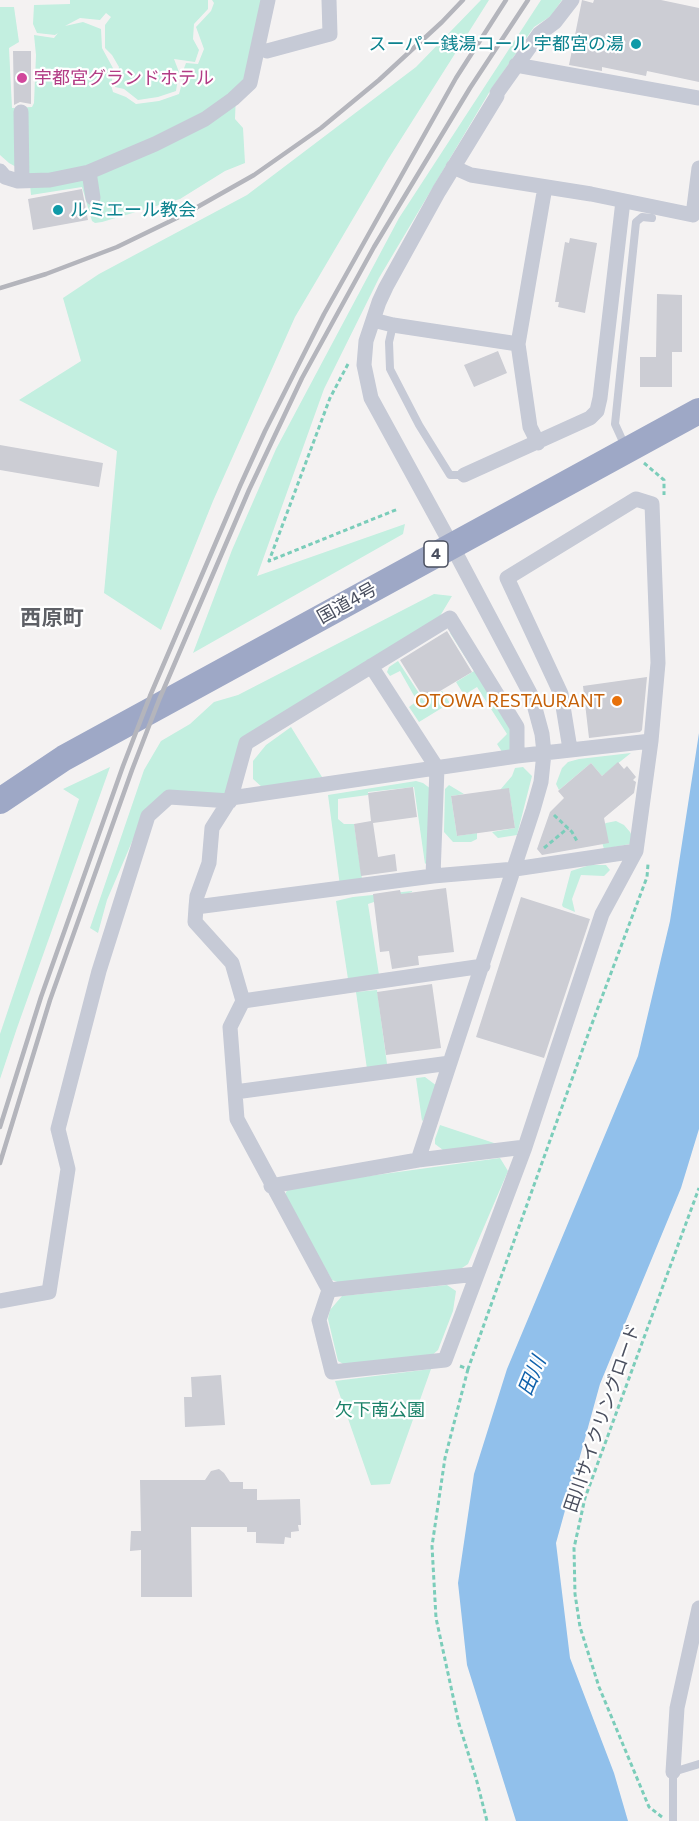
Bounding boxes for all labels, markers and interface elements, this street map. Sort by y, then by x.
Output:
place label: スーパー銭湯コール 宇都宮の湯 [369,33,624,55]
marker: スーパー銭湯コール 宇都宮の湯 [629,37,643,51]
place label: 宇都宮グランドホテル [34,67,214,89]
marker: 宇都宮グランドホテル [15,71,29,85]
place label: ルミエール教会 [70,199,196,221]
marker: ルミエール教会 [51,203,65,217]
road number: 4 [424,541,448,567]
street label: 国道4号 [313,578,381,628]
district label: 西原町 [21,605,83,631]
place label: OTOWA RESTAURANT [415,690,605,712]
marker: OTOWA RESTAURANT [610,694,624,708]
street label: 田川サイクリングロード [560,1321,644,1515]
water label: 田川 [513,1353,551,1399]
park label: 欠下南公園 [335,1399,425,1421]

